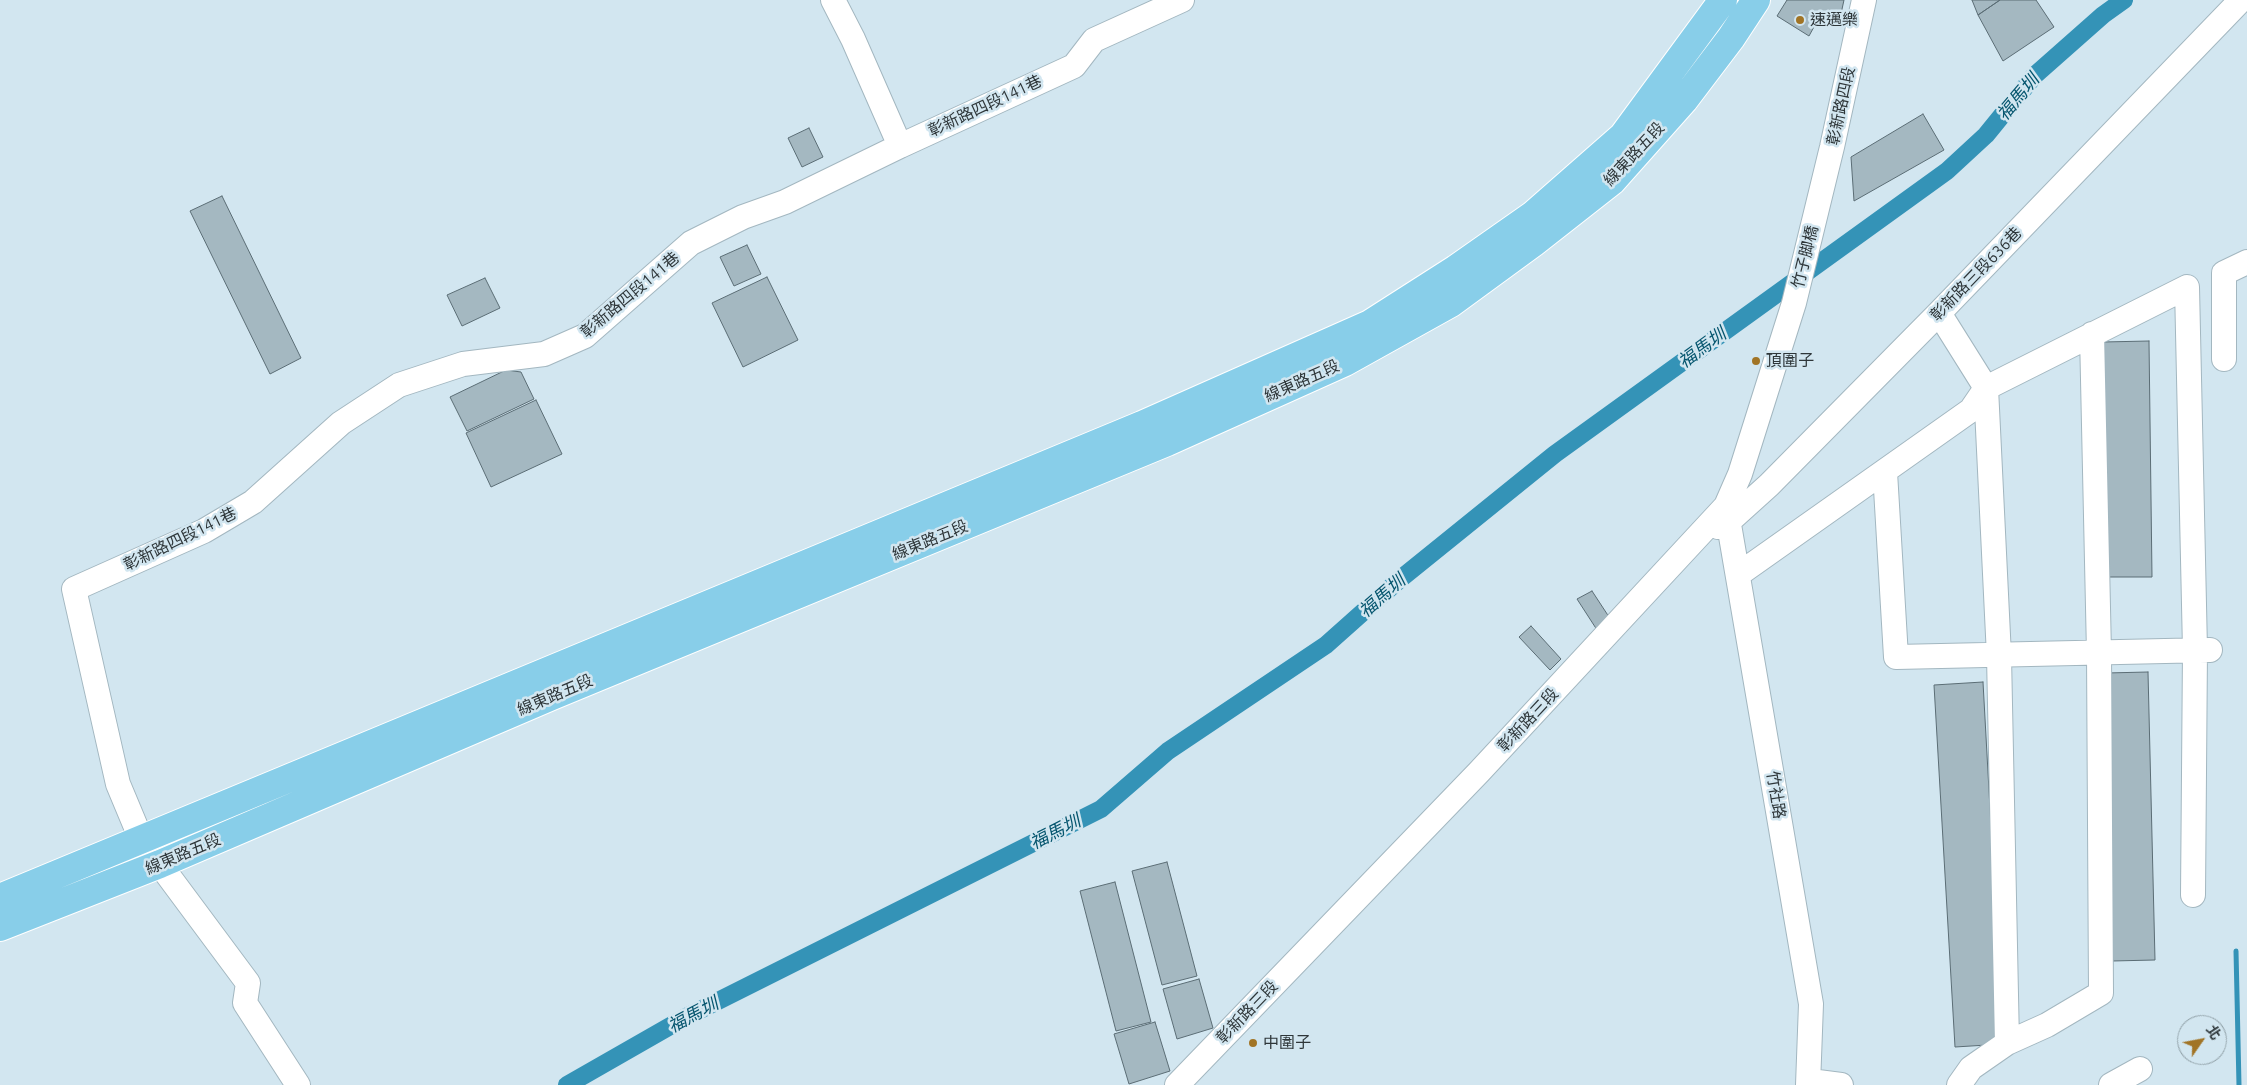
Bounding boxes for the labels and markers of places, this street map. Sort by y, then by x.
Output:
place label: 速邁樂 [1810,10,1858,30]
marker: 速邁樂 [1794,14,1806,26]
place label: 頂圍子 [1766,351,1814,371]
marker: 頂圍子 [1750,355,1762,367]
place label: 中圍子 [1263,1033,1311,1053]
marker: 中圍子 [1247,1037,1259,1049]

